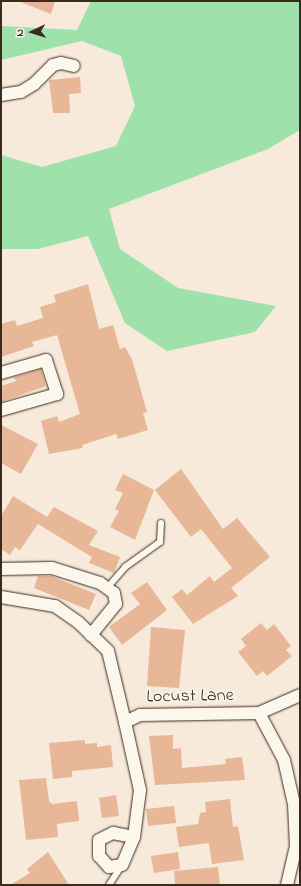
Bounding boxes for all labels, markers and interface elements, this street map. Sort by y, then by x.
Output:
north arrow [12,12,52,52]
text: N [12,29,28,37]
street label: Locust Lane [146,685,234,709]

